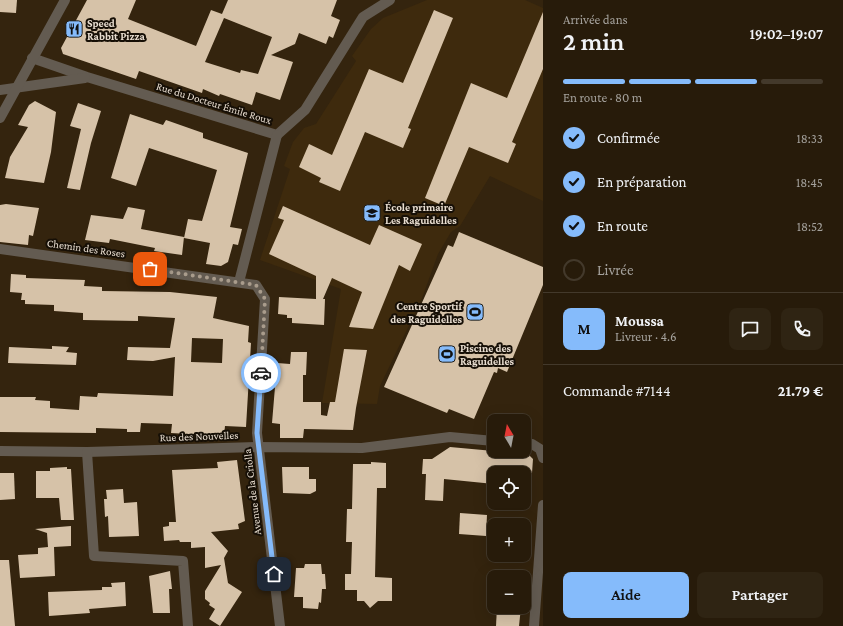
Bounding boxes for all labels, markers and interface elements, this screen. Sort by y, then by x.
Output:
text: Arrivée dans [563,12,628,27]
place label: Speed Rabbit Pizza [87,17,146,42]
restaurant icon: Speed Rabbit Pizza [64,19,84,39]
text: 19:02–19:07 [749,26,823,42]
text: 2 min [563,27,624,56]
street label: Rue du Docteur Émile Roux [155,80,273,126]
text: En route · 80 m [563,90,642,105]
icon: check [563,127,585,149]
text: Confirmée [597,130,660,146]
text: 18:33 [796,131,823,146]
icon: check [563,171,585,193]
text: En préparation [597,174,687,190]
text: 18:45 [796,175,823,190]
place label: École primaire Les Raguidelles [385,201,457,226]
school or university icon: École primaire Les Raguidelles [362,203,382,223]
icon: check [563,215,585,237]
text: En route [597,218,648,234]
text: 18:52 [797,219,823,234]
street label: Chemin des Roses [46,237,126,259]
pin [133,252,167,286]
icon: bag [139,258,161,280]
text: Livrée [597,262,634,278]
place label: Centre Sportif des Raguidelles [390,300,463,325]
sports icon: Centre Sportif des Raguidelles [465,302,485,322]
button: chat [729,308,771,350]
button: phone [781,308,823,350]
text: Moussa [615,313,664,329]
text: M [577,321,591,337]
text: Livreur · 4.6 [615,329,677,344]
place label: Piscine des Raguidelles [460,342,515,367]
sports icon: Piscine des Raguidelles [437,344,457,364]
courier [241,353,281,393]
icon: car [250,362,272,384]
text: Commande #7144 [563,383,671,399]
text: 21.79 € [778,383,823,399]
north arrow [487,414,531,458]
map controls [487,414,531,614]
street label: Rue des Nouvelles [159,429,239,443]
street label: Avenue de la Criolla [241,448,263,536]
button: locate [487,466,531,510]
button: + [487,518,531,562]
pin [257,557,291,591]
icon: home [263,563,285,585]
button: − [487,570,531,614]
button: Aide [563,572,689,618]
button: Partager [697,572,823,618]

